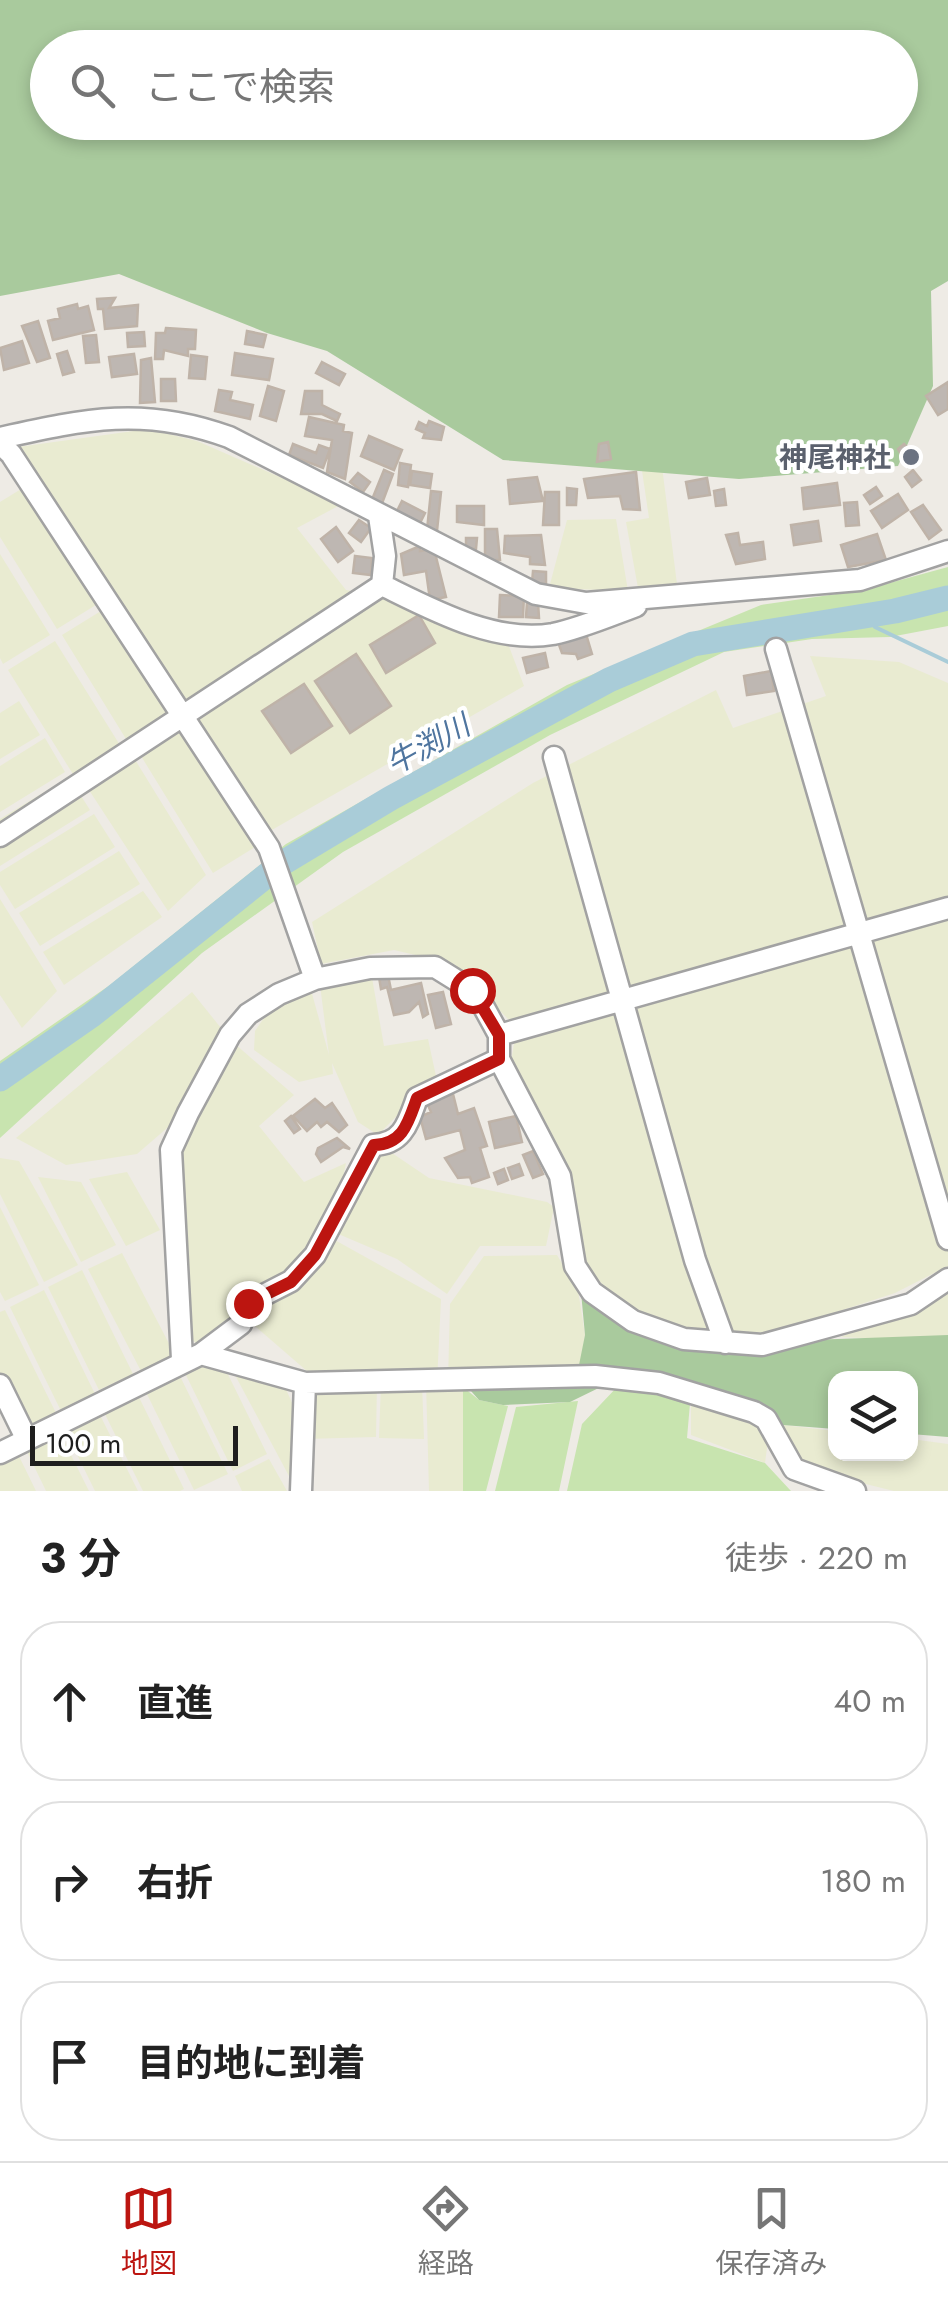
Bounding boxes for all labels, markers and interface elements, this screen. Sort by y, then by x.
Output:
search box [30,30,918,140]
icon: search [65,58,120,113]
text: ここで検索 [145,59,335,114]
place label: 神尾神社 [779,437,891,478]
marker: 神尾神社 [900,446,922,468]
water label: 牛渕川 [378,702,480,785]
route start [450,968,496,1014]
route end [226,1281,272,1327]
map controls [828,1371,918,1461]
button: layers [828,1371,918,1461]
scale bar [30,1421,238,1466]
text: 100 m [45,1423,121,1464]
text: 3 分 [40,1528,121,1589]
text: 徒歩 · 220 m [725,1535,908,1581]
icon: ahead [42,1674,97,1729]
text: 直進 [137,1675,213,1730]
text: 40 m [834,1678,906,1724]
icon: right [42,1854,97,1909]
text: 右折 [137,1855,213,1910]
text: 180 m [820,1858,906,1904]
icon: arrive [42,2034,97,2089]
text: 目的地に到着 [137,2035,365,2090]
tab: 地図 [121,2181,177,2284]
tab: 経路 [418,2181,474,2284]
tab: 保存済み [715,2181,827,2284]

